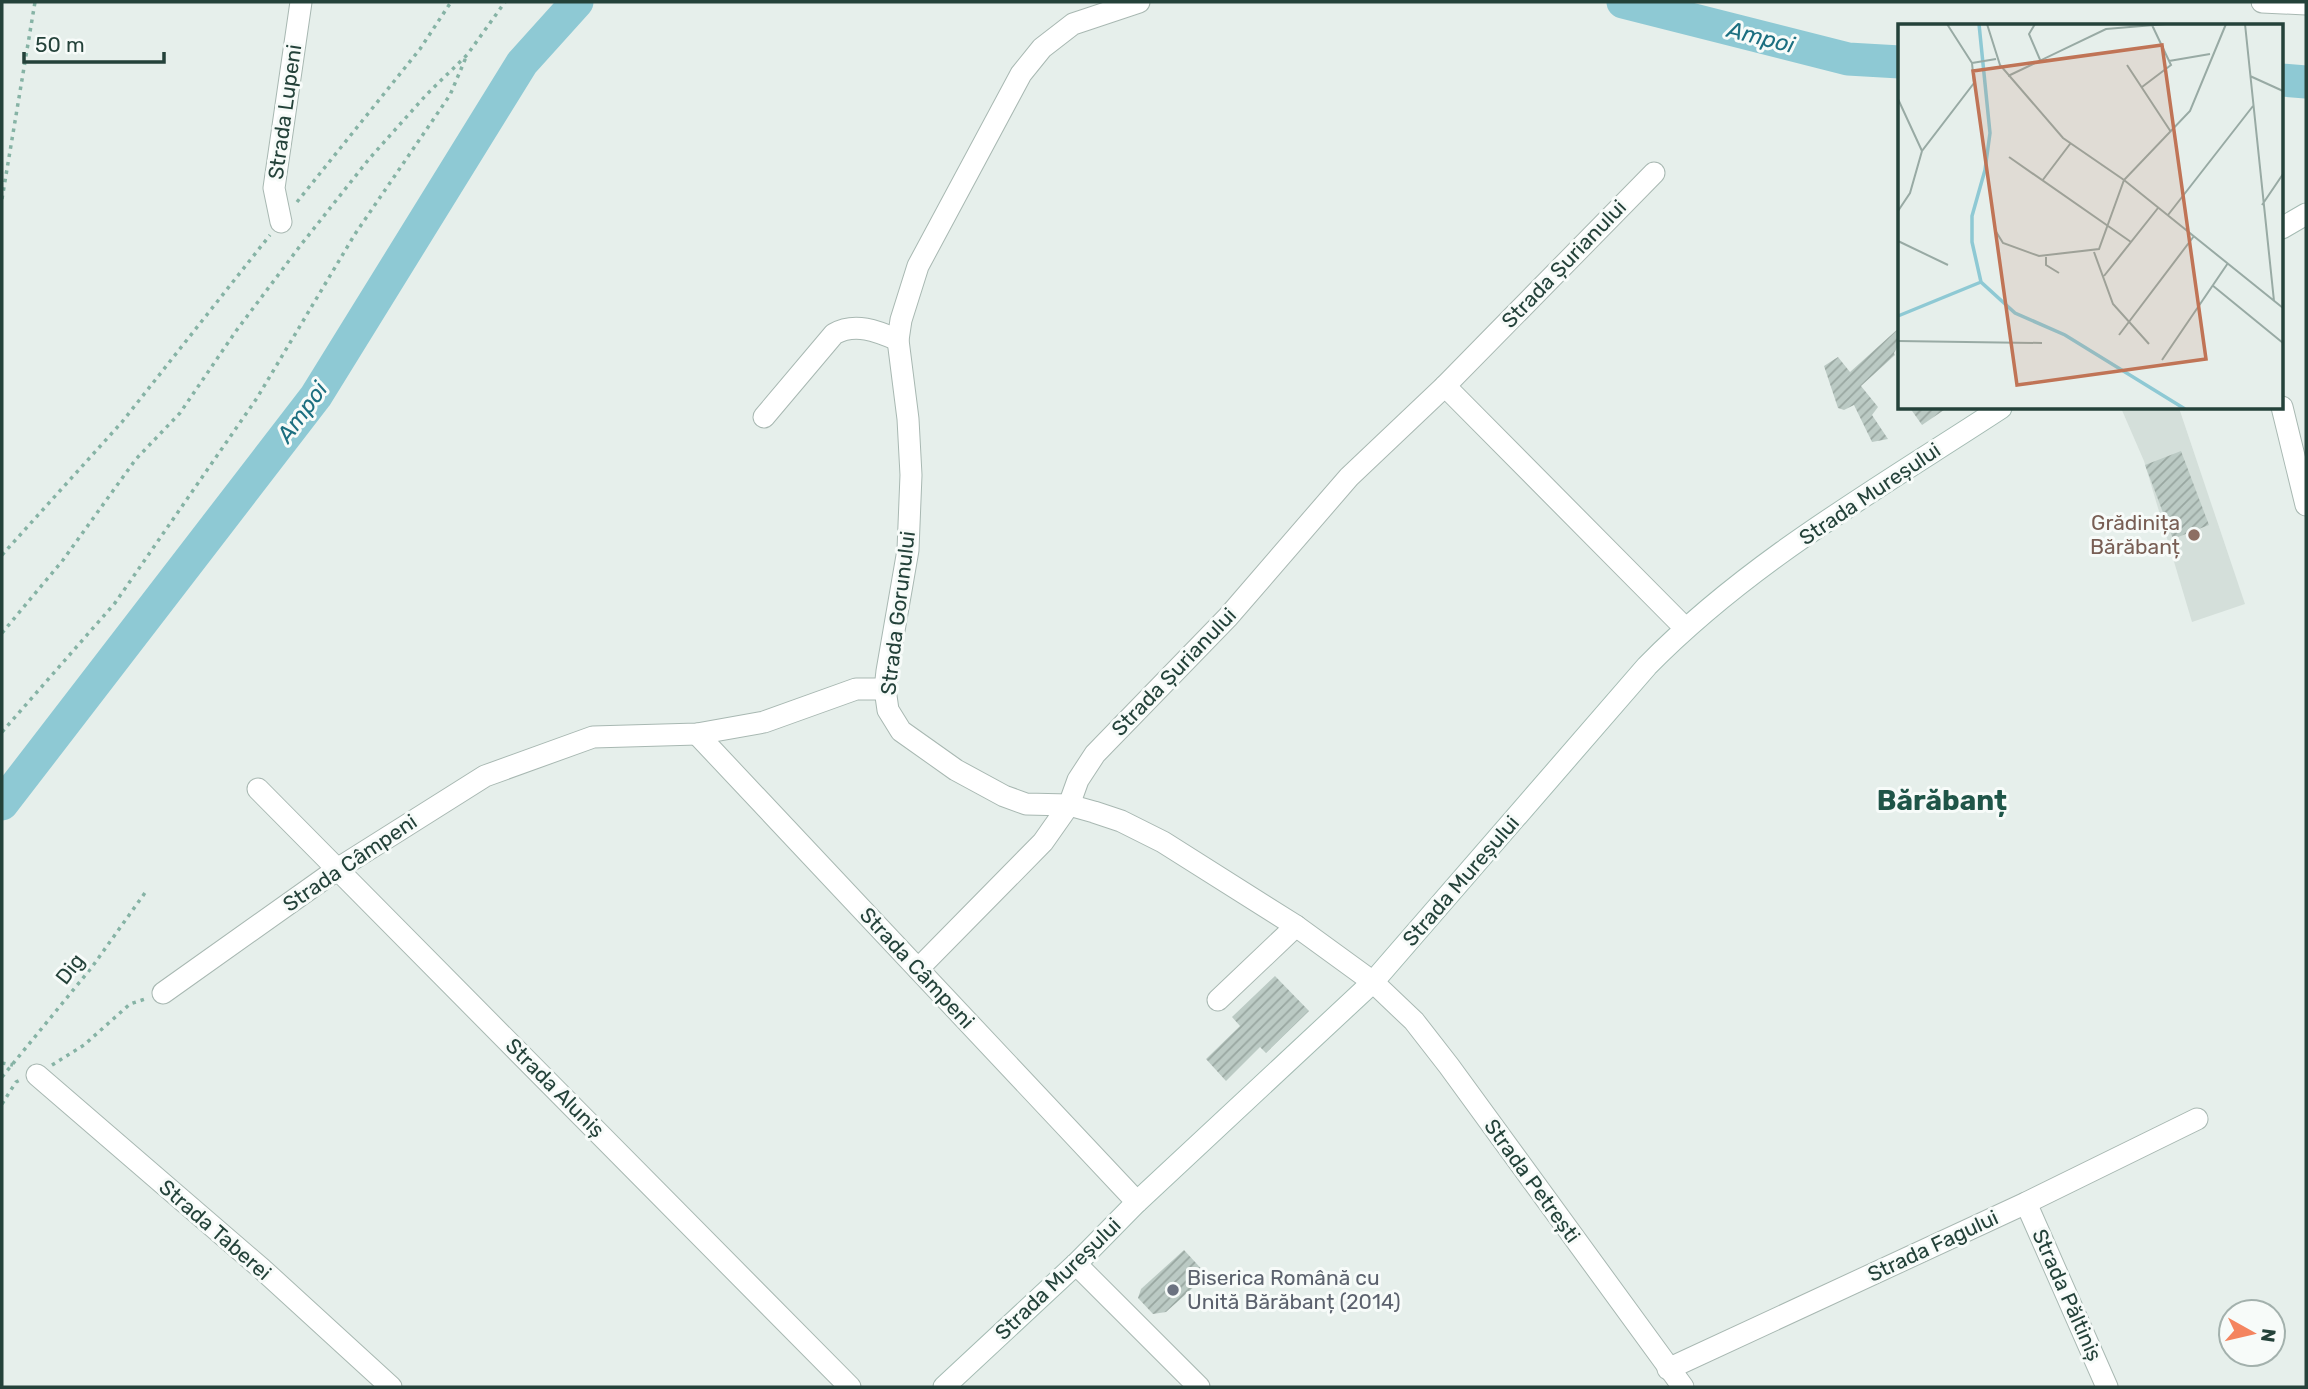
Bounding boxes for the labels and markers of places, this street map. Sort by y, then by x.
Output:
place label: Grădinița Bărăbanț [2090,510,2180,559]
marker: Grădinița Bărăbanț [2186,527,2202,543]
place label: Biserica Română cu Unită Bărăbanț (2014) [1187,1265,1401,1314]
marker: Biserica Română cu Unită Bărăbanț (2014) [1165,1282,1181,1298]

